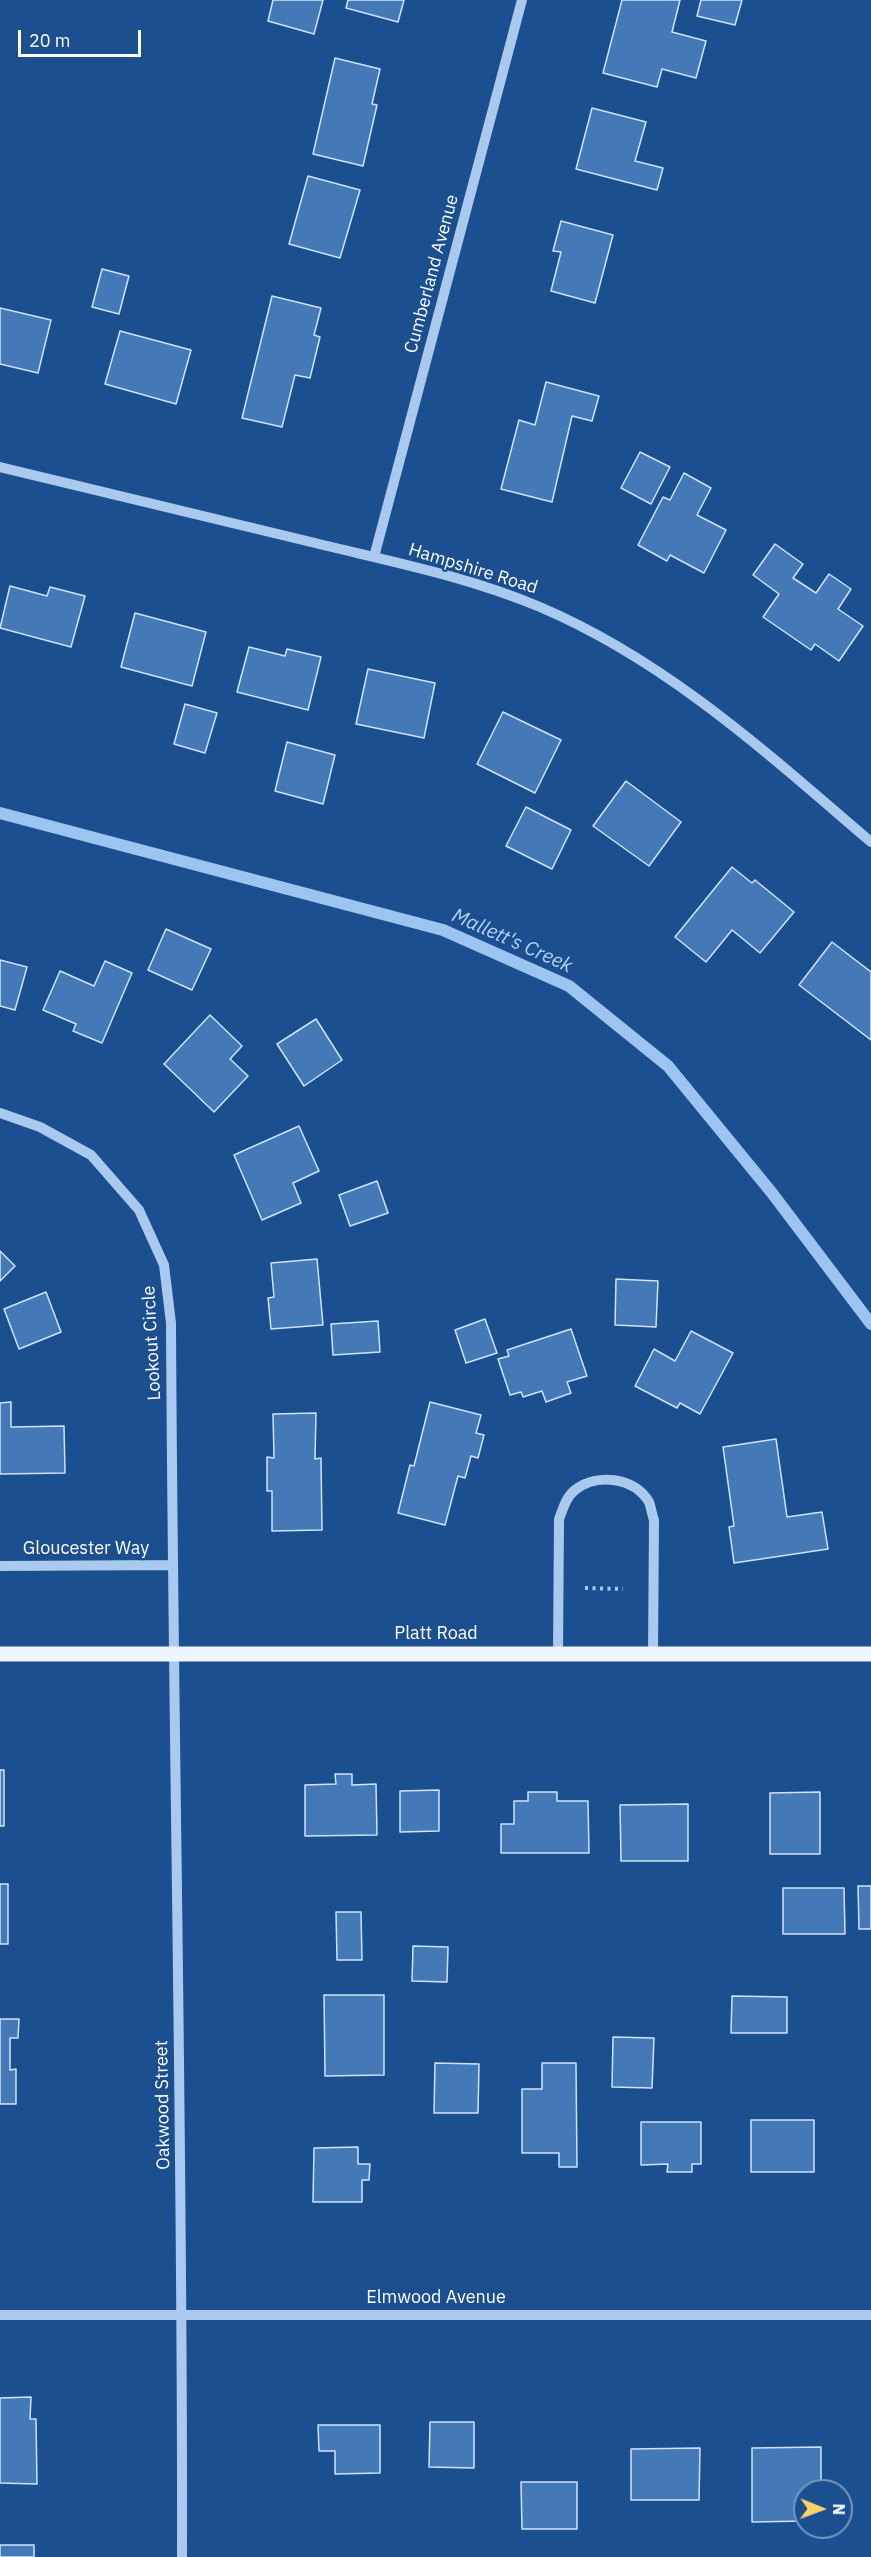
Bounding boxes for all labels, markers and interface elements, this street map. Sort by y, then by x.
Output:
scale bar [21,18,144,56]
text: 20 m [29,29,71,52]
street label: Cumberland Avenue [400,192,464,356]
street label: Hampshire Road [406,539,540,599]
water label: Mallett's Creek [448,904,576,978]
street label: Lookout Circle [138,1285,166,1401]
street label: Gloucester Way [23,1538,149,1560]
street label: Platt Road [394,1623,478,1645]
street label: Oakwood Street [151,2040,175,2170]
street label: Elmwood Avenue [366,2287,506,2309]
north arrow [793,2479,853,2539]
text: N [829,2503,849,2515]

